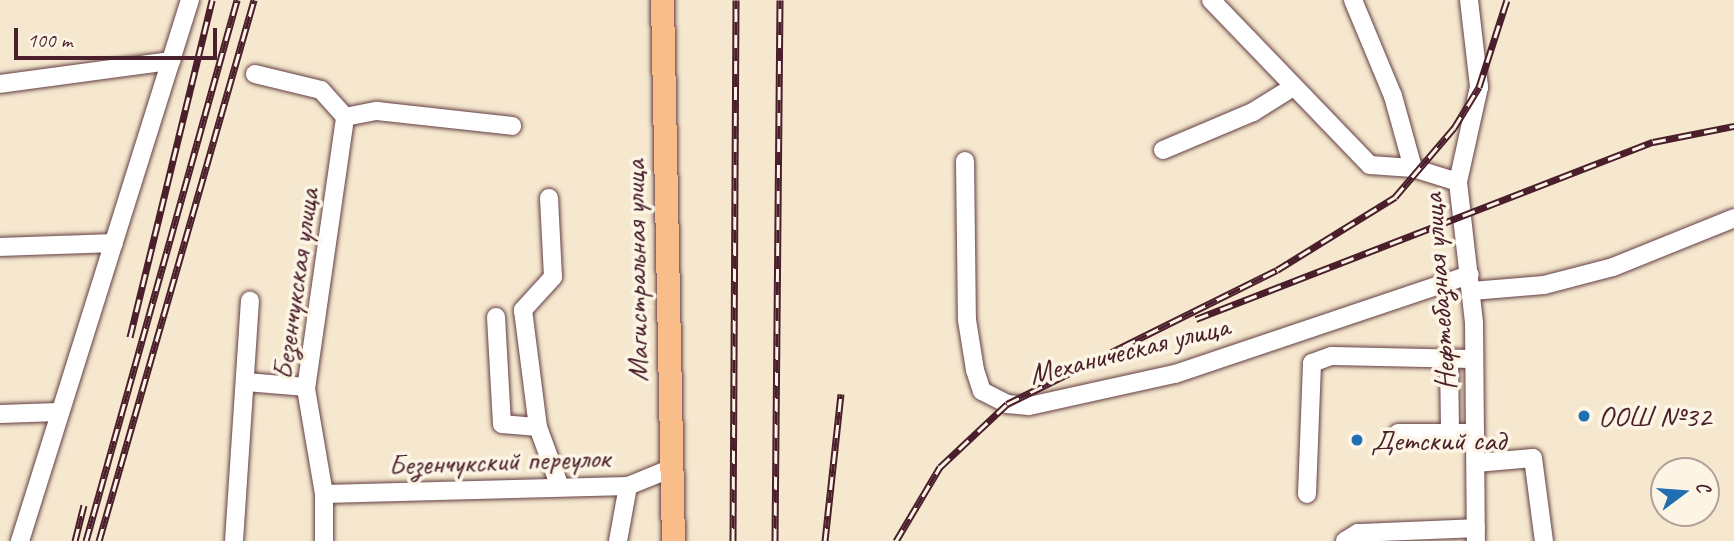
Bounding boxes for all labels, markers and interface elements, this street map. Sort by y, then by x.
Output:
scale bar [18,14,220,58]
text: 100 m [27,27,72,53]
street label: Магистральная улица [616,158,656,384]
street label: Безенчукская улица [264,185,326,383]
street label: Нефтебазная улица [1414,191,1464,393]
street label: Механическая улица [1025,308,1233,392]
place label: ООШ №32 [1598,398,1711,434]
marker: ООШ №32 [1576,408,1592,424]
place label: Детский сад [1371,422,1506,458]
marker: Детский сад [1349,432,1365,448]
street label: Безенчукский переулок [388,439,610,483]
north arrow [1650,457,1720,527]
text: С [1690,479,1716,495]

